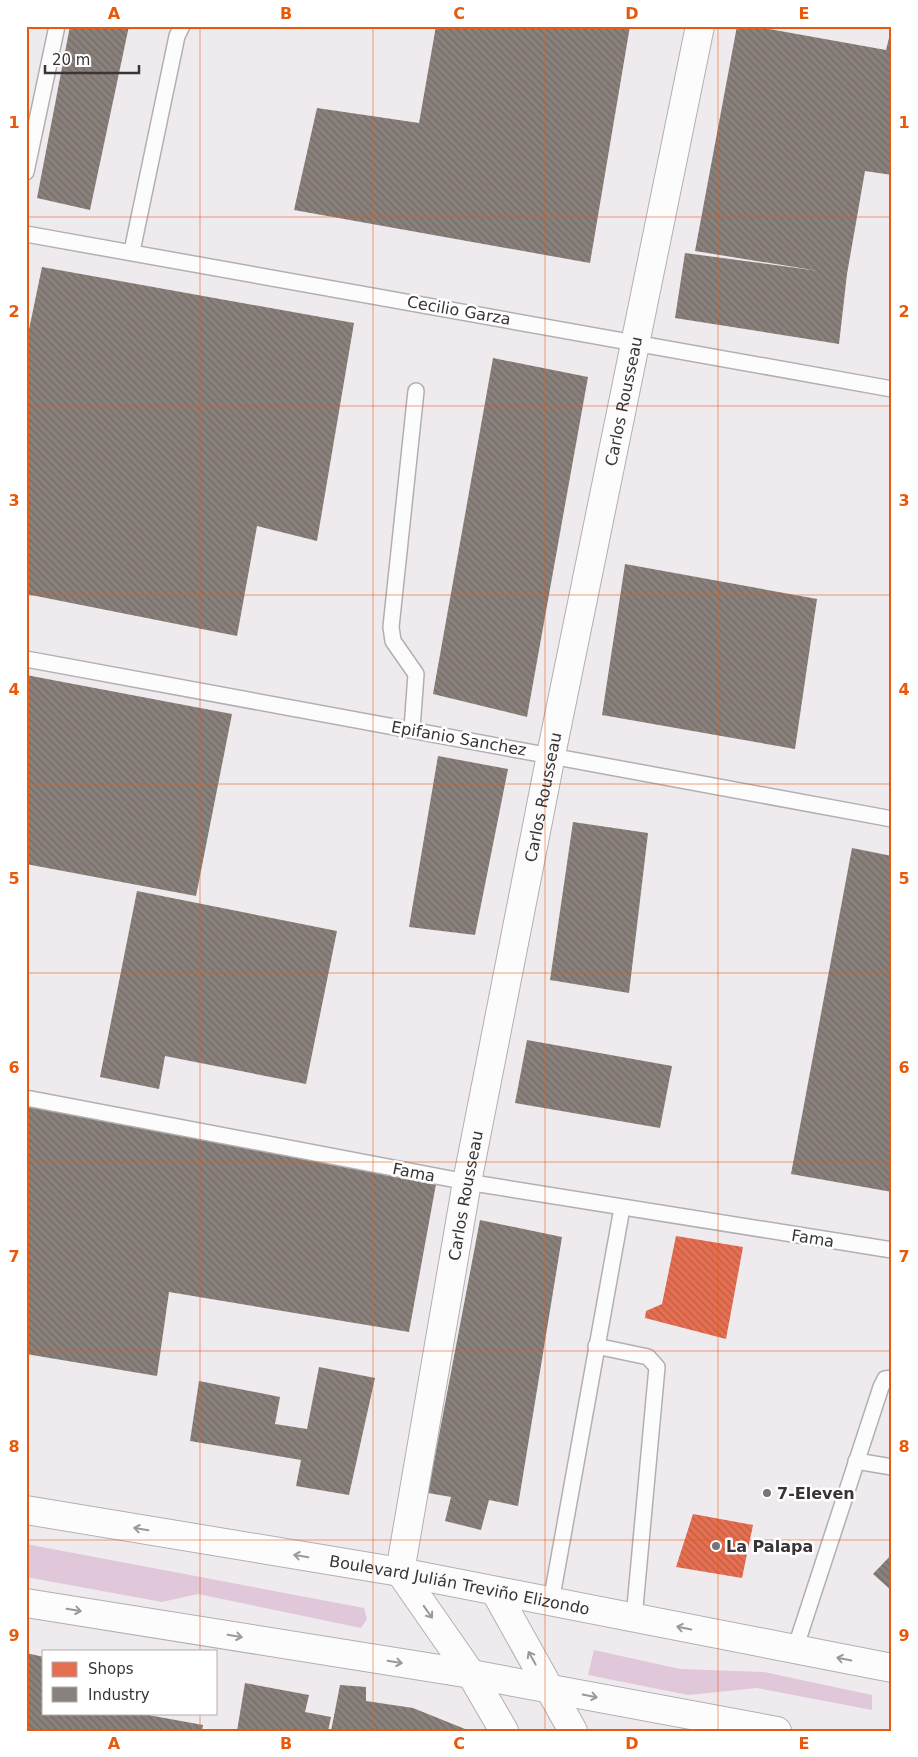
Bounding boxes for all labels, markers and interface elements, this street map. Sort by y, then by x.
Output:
text: A [108,4,121,23]
text: B [280,4,292,23]
text: C [453,4,465,23]
text: D [625,4,639,23]
text: E [799,4,809,23]
scale bar [45,42,139,74]
text: 20 m [52,51,90,69]
text: 1 [8,113,20,132]
text: 1 [898,113,910,132]
street label: Cecilio Garza [406,292,512,329]
text: 2 [8,302,20,321]
text: 2 [898,302,910,321]
street label: Carlos Rousseau [601,335,646,468]
text: 3 [8,491,20,510]
text: 3 [898,491,910,510]
text: 4 [8,680,20,699]
text: 4 [898,680,910,699]
street label: Epifanio Sanchez [390,717,528,760]
street label: Carlos Rousseau [521,731,565,864]
text: 5 [8,869,20,888]
text: 5 [898,869,910,888]
text: 6 [8,1058,20,1077]
text: 6 [898,1058,910,1077]
street label: Carlos Rousseau [445,1129,487,1262]
street label: Fama [391,1159,437,1186]
street label: Fama [790,1226,836,1251]
text: 7 [8,1247,20,1266]
text: 7 [898,1247,910,1266]
text: 8 [8,1437,20,1456]
text: 8 [898,1437,910,1456]
place label: 7-Eleven [777,1484,855,1503]
marker: 7-Eleven [761,1487,773,1499]
one-way arrow [133,1524,149,1534]
place label: La Palapa [726,1537,813,1556]
marker: La Palapa [710,1540,722,1552]
one-way arrow [293,1550,309,1560]
street label: Boulevard Julián Treviño Elizondo [328,1551,591,1619]
one-way arrow [423,1605,433,1619]
one-way arrow [66,1606,82,1616]
one-way arrow [677,1622,693,1632]
text: 9 [8,1626,20,1645]
text: 9 [898,1626,910,1645]
one-way arrow [226,1632,242,1642]
legend [42,1650,218,1714]
one-way arrow [527,1650,537,1665]
one-way arrow [836,1653,852,1663]
one-way arrow [387,1658,403,1668]
text: Shops [88,1660,134,1678]
text: Industry [88,1686,150,1704]
one-way arrow [581,1692,597,1701]
text: A [108,1734,121,1753]
text: B [280,1734,292,1753]
text: C [453,1734,465,1753]
text: D [625,1734,639,1753]
text: E [799,1734,809,1753]

